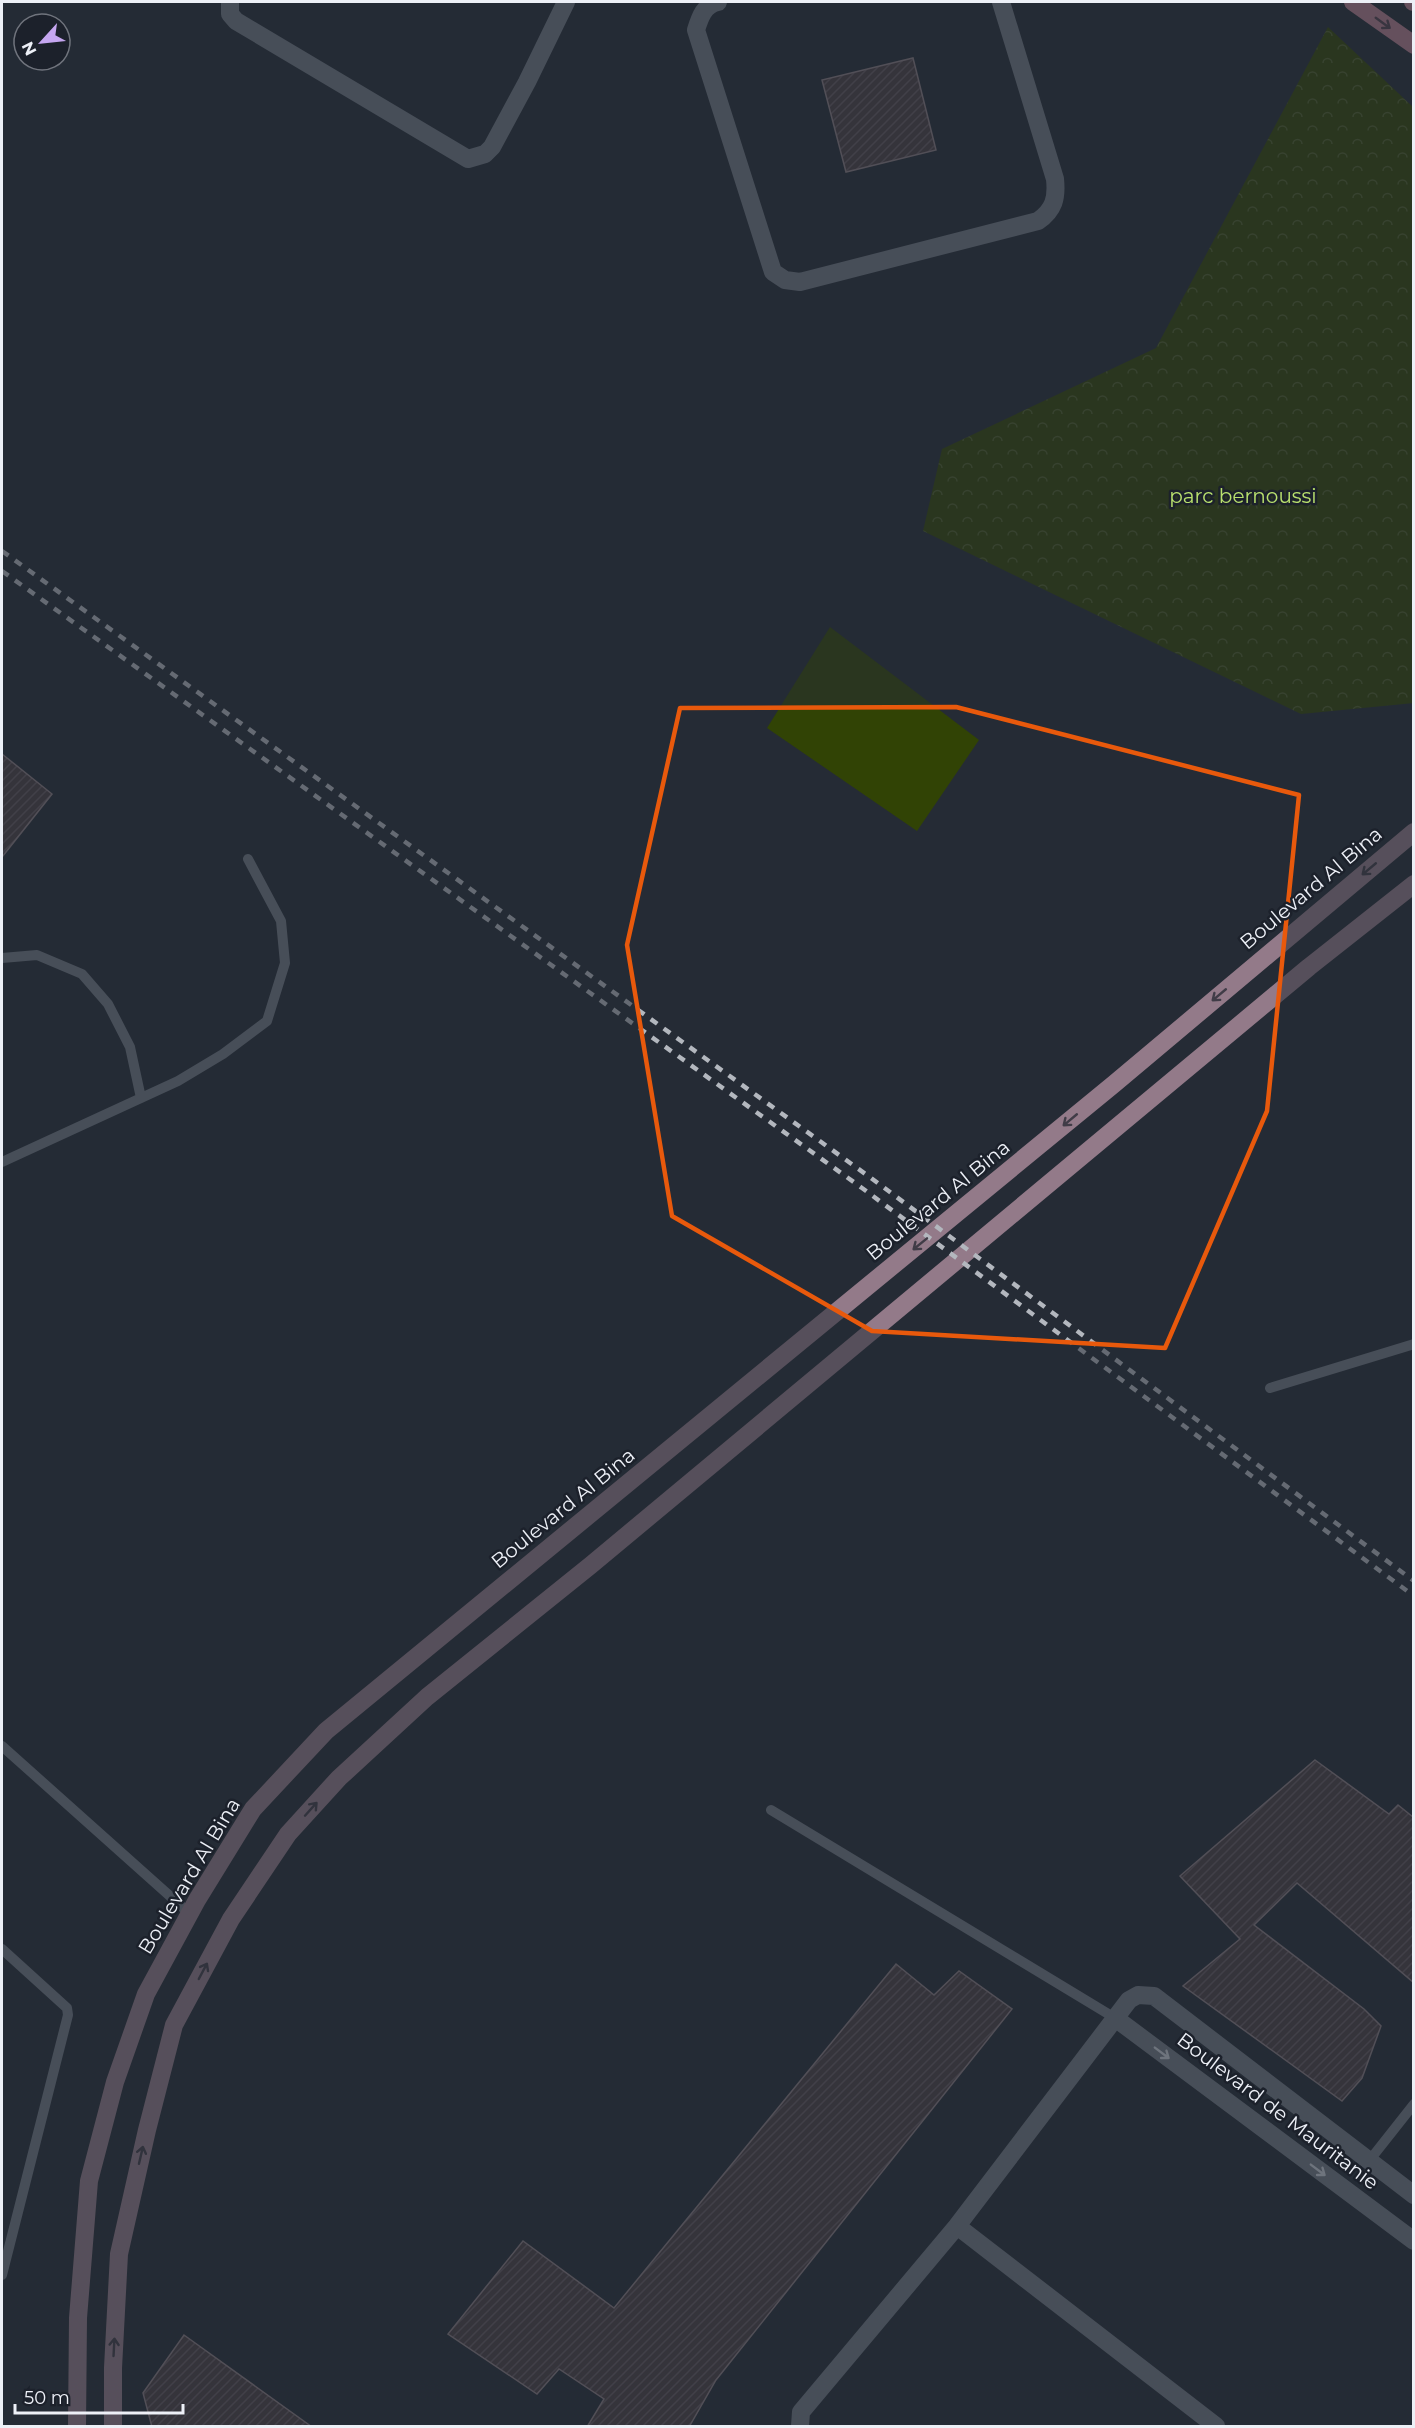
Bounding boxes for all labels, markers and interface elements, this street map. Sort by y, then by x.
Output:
north arrow [12,12,72,72]
one-way arrow [1375,17,1391,29]
text: N [18,39,40,59]
park label: parc bernoussi [1169,484,1317,508]
street label: Boulevard Al Bina [1235,822,1387,954]
one-way arrow [1361,862,1377,875]
one-way arrow [1211,988,1227,1001]
one-way arrow [1063,1113,1078,1127]
street label: Boulevard Al Bina [861,1135,1015,1265]
one-way arrow [912,1238,928,1251]
street label: Boulevard Al Bina [486,1443,640,1573]
street label: Boulevard Al Bina [133,1794,245,1958]
one-way arrow [304,1802,318,1817]
one-way arrow [197,1963,209,1980]
street label: Boulevard de Mauritanie [1173,2027,1383,2195]
one-way arrow [1154,2046,1170,2059]
one-way arrow [136,2145,148,2164]
one-way arrow [1310,2163,1326,2176]
one-way arrow [109,2338,120,2358]
scale bar [15,2377,183,2415]
text: 50 m [24,2387,70,2409]

